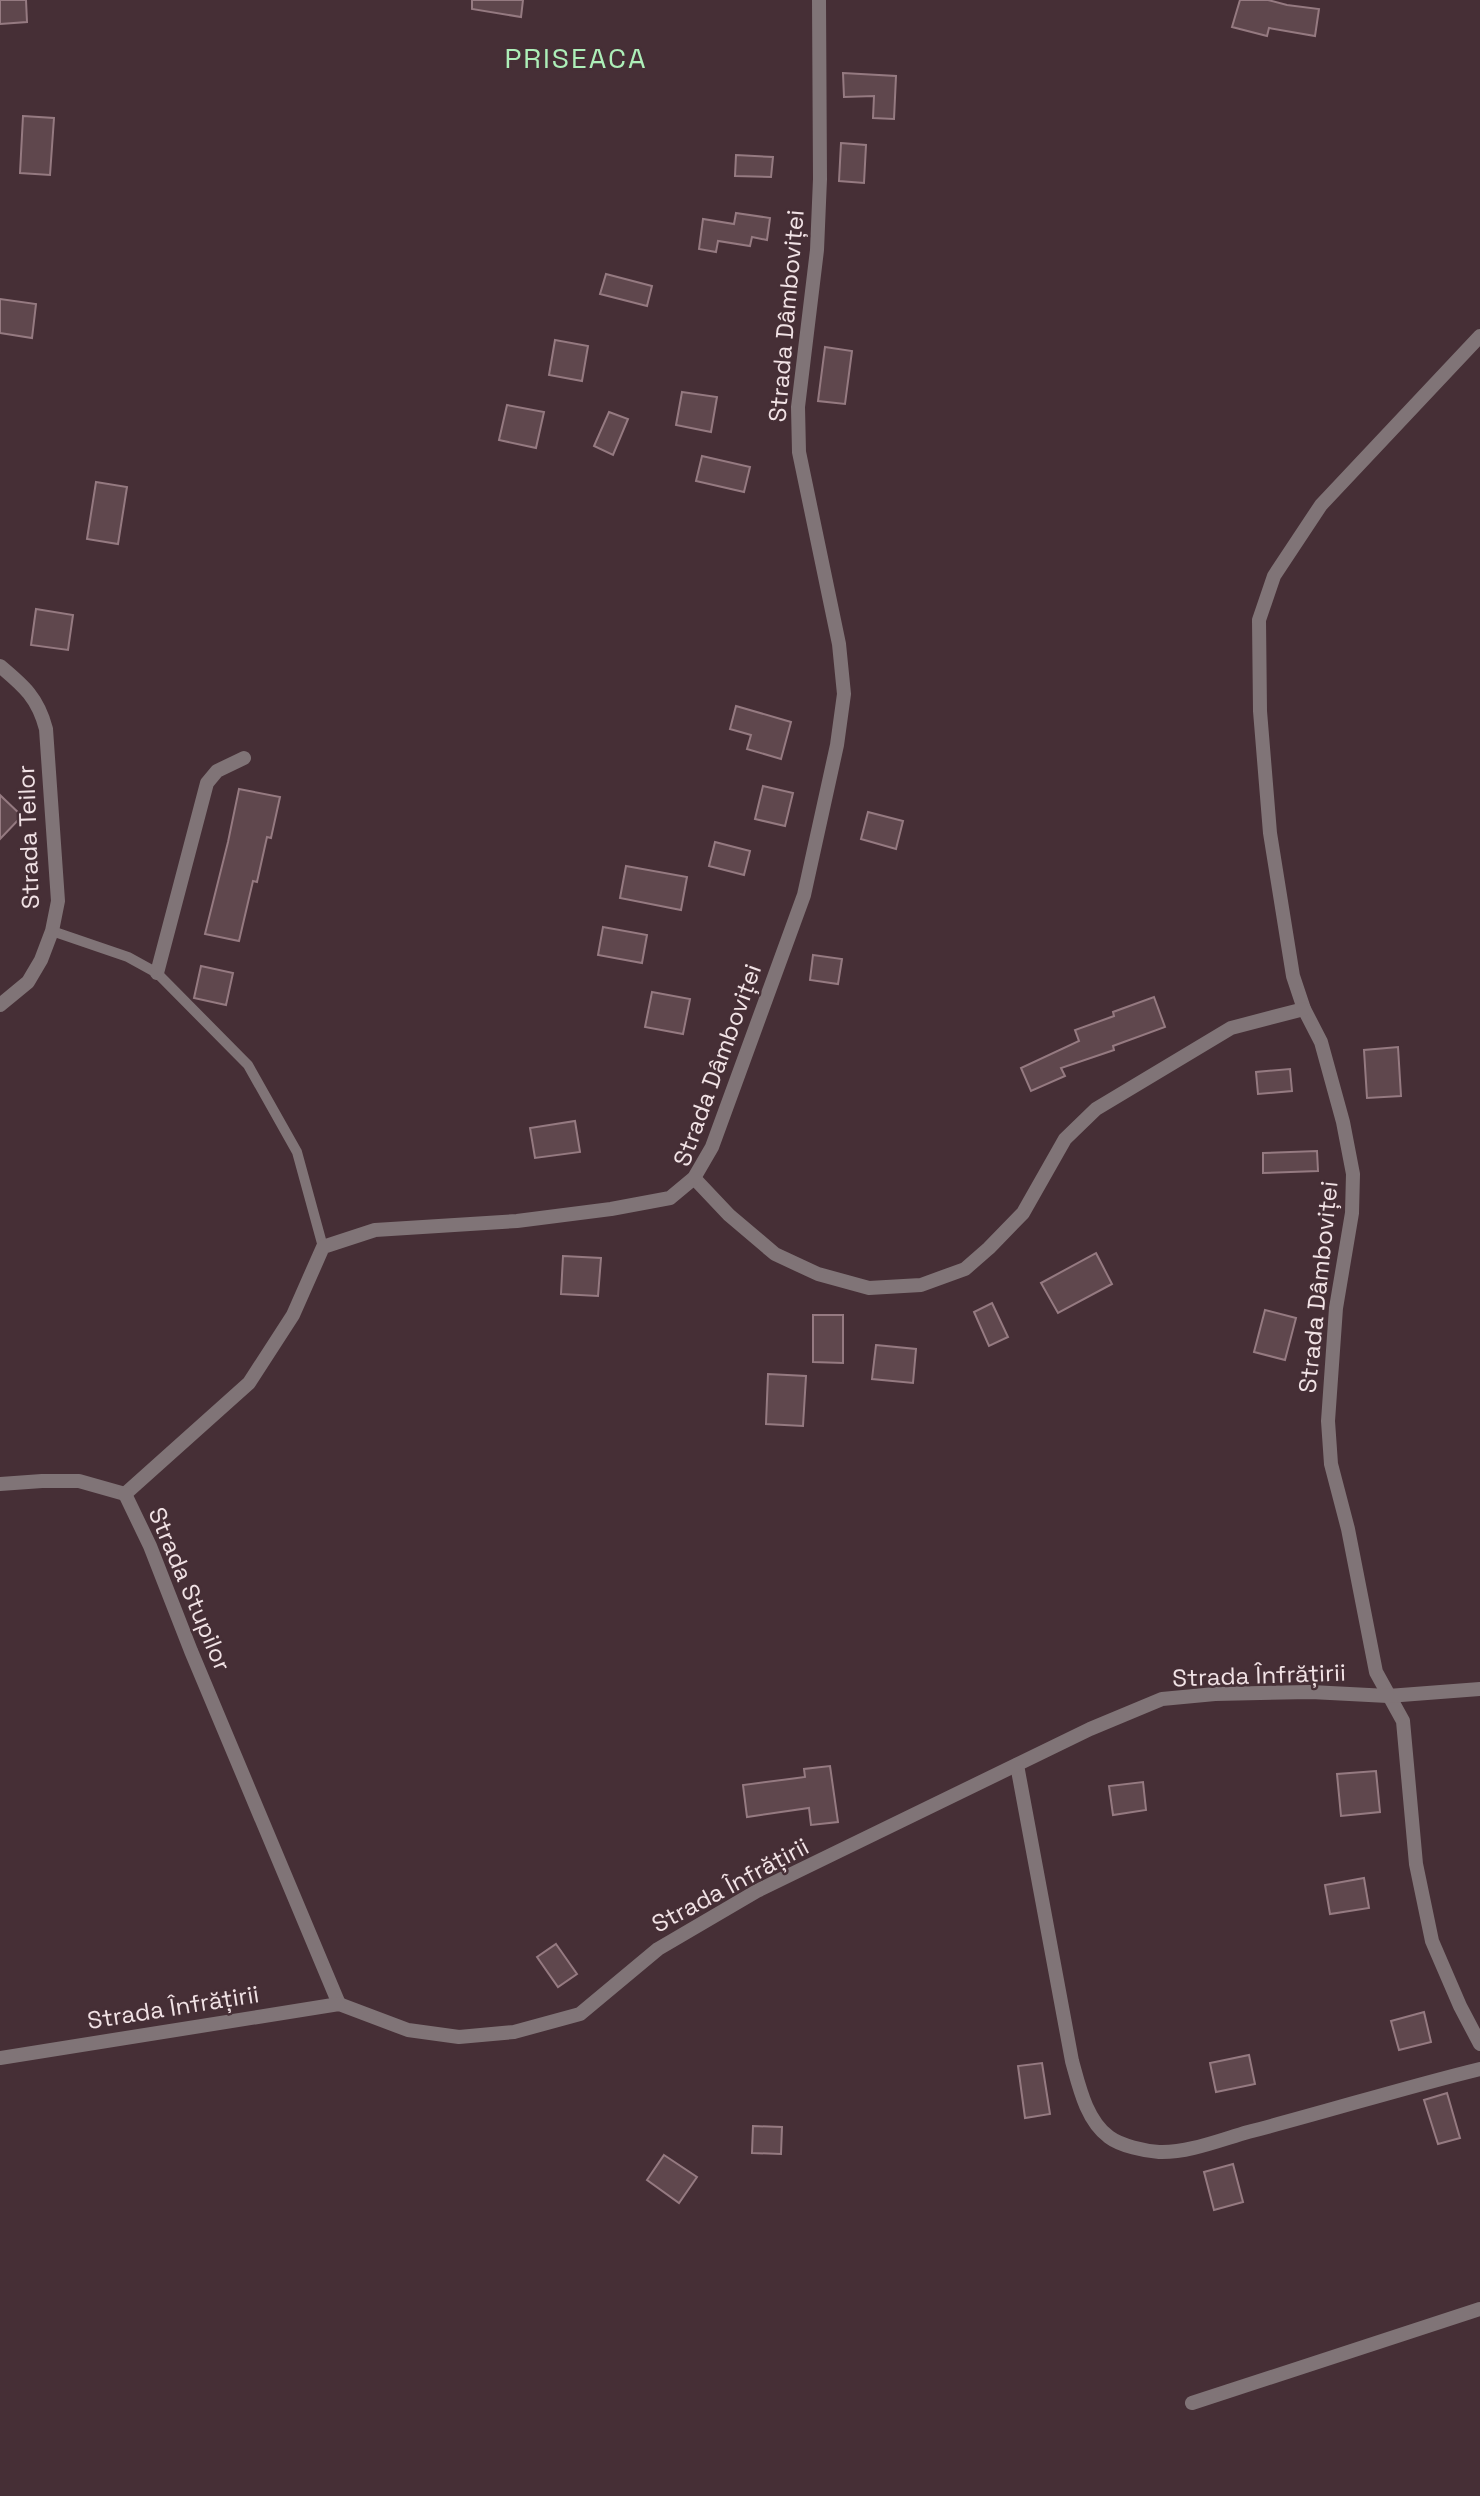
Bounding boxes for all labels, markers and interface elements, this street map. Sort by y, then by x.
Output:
district label: PRISEACA [504,40,648,76]
street label: Strada Dâmboviței [761,209,811,423]
street label: Strada Teilor [10,764,46,910]
street label: Strada Dâmboviței [666,960,768,1170]
street label: Strada Dâmboviței [1291,1179,1345,1395]
street label: Strada Stupilor [142,1502,238,1676]
street label: Strada Înfrățirii [1172,1656,1346,1694]
street label: Strada Înfrățirii [646,1831,814,1939]
street label: Strada Înfrățirii [85,1978,261,2036]

